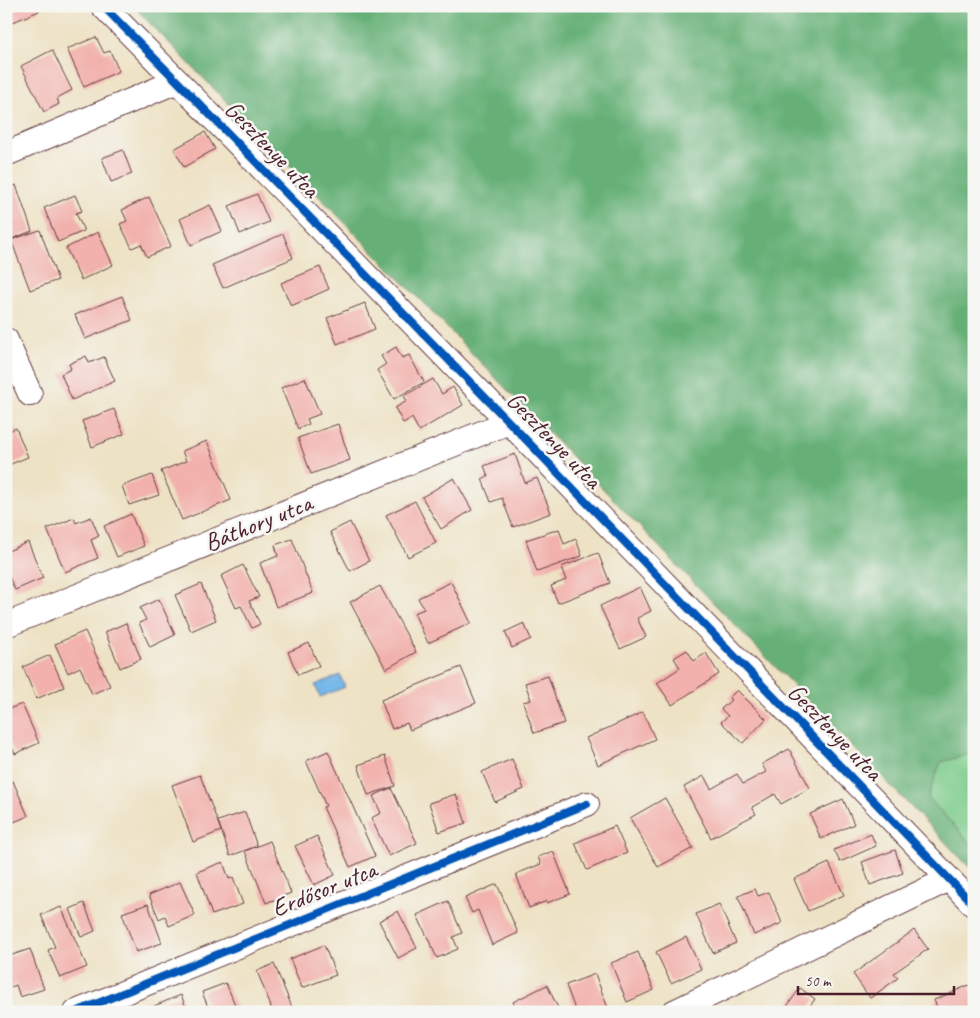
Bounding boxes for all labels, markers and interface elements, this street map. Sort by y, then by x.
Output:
street label: Gesztenye utca [218,93,328,206]
street label: Gesztenye utca [500,384,610,497]
street label: Báthory utca [200,486,319,559]
street label: Gesztenye utca [781,676,891,789]
street label: Erdősor utca [267,853,383,924]
scale bar [798,963,954,995]
text: 50 m [805,972,832,991]

